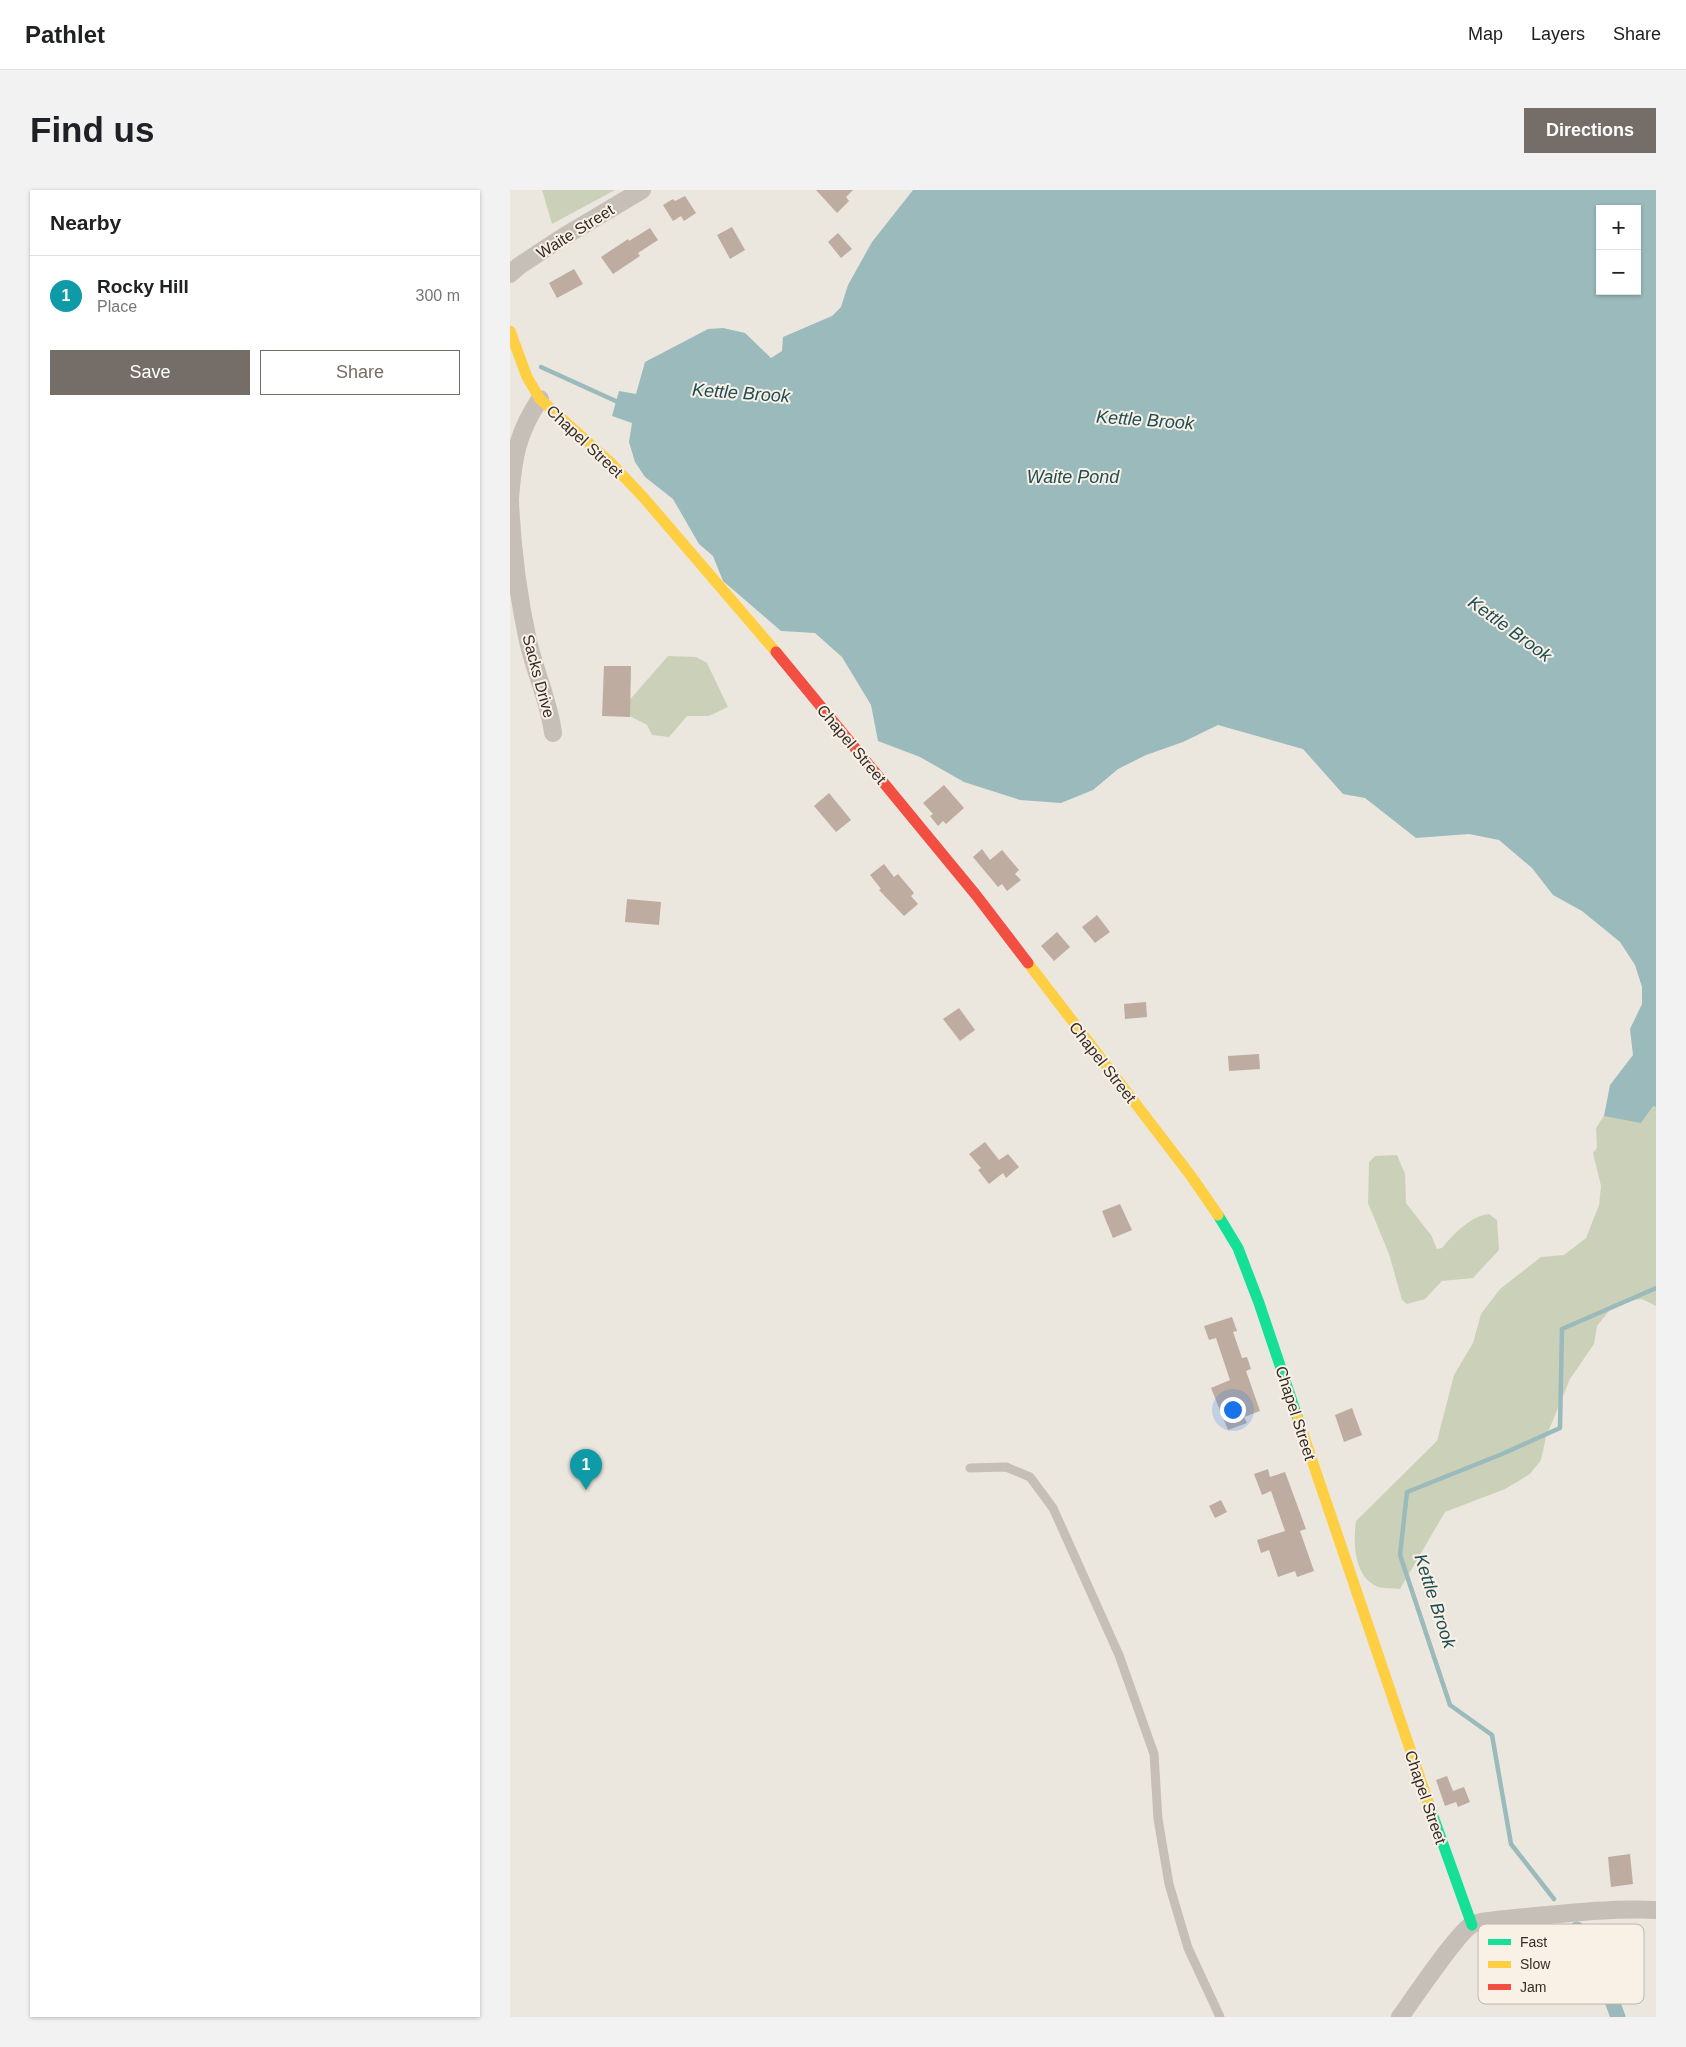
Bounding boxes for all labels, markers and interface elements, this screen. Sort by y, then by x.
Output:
text: Pathlet [25,21,105,48]
text: Map [1468,24,1503,44]
text: Layers [1531,24,1585,44]
text: Share [1613,24,1661,44]
button: Directions [1524,108,1656,153]
text: Find us [30,110,154,149]
street label: Waite Street [534,201,617,262]
map controls [1596,205,1641,295]
button: + [1596,205,1641,250]
text: Nearby [50,211,121,234]
button: − [1596,250,1641,295]
text: Rocky Hill [97,276,189,297]
text: 1 [62,287,70,304]
text: 300 m [416,287,460,304]
text: Place [97,298,137,315]
button: Save [50,350,250,395]
button: Share [260,350,460,395]
water label: Kettle Brook [691,380,792,406]
street label: Chapel Street [543,402,627,481]
water label: Kettle Brook [1095,407,1196,433]
water label: Waite Pond [1027,467,1120,487]
water label: Kettle Brook [1464,592,1556,666]
street label: Sacks Drive [519,633,558,720]
street label: Chapel Street [814,701,890,788]
street label: Chapel Street [1066,1019,1140,1107]
street label: Chapel Street [1272,1364,1319,1463]
your location [1220,1397,1246,1423]
pin: 1 [570,1449,602,1490]
water label: Kettle Brook [1410,1551,1460,1652]
street label: Chapel Street [1402,1748,1450,1847]
legend [1478,1924,1644,2004]
text: Fast [1520,1934,1547,1950]
text: Slow [1520,1956,1551,1972]
text: Jam [1520,1979,1546,1995]

